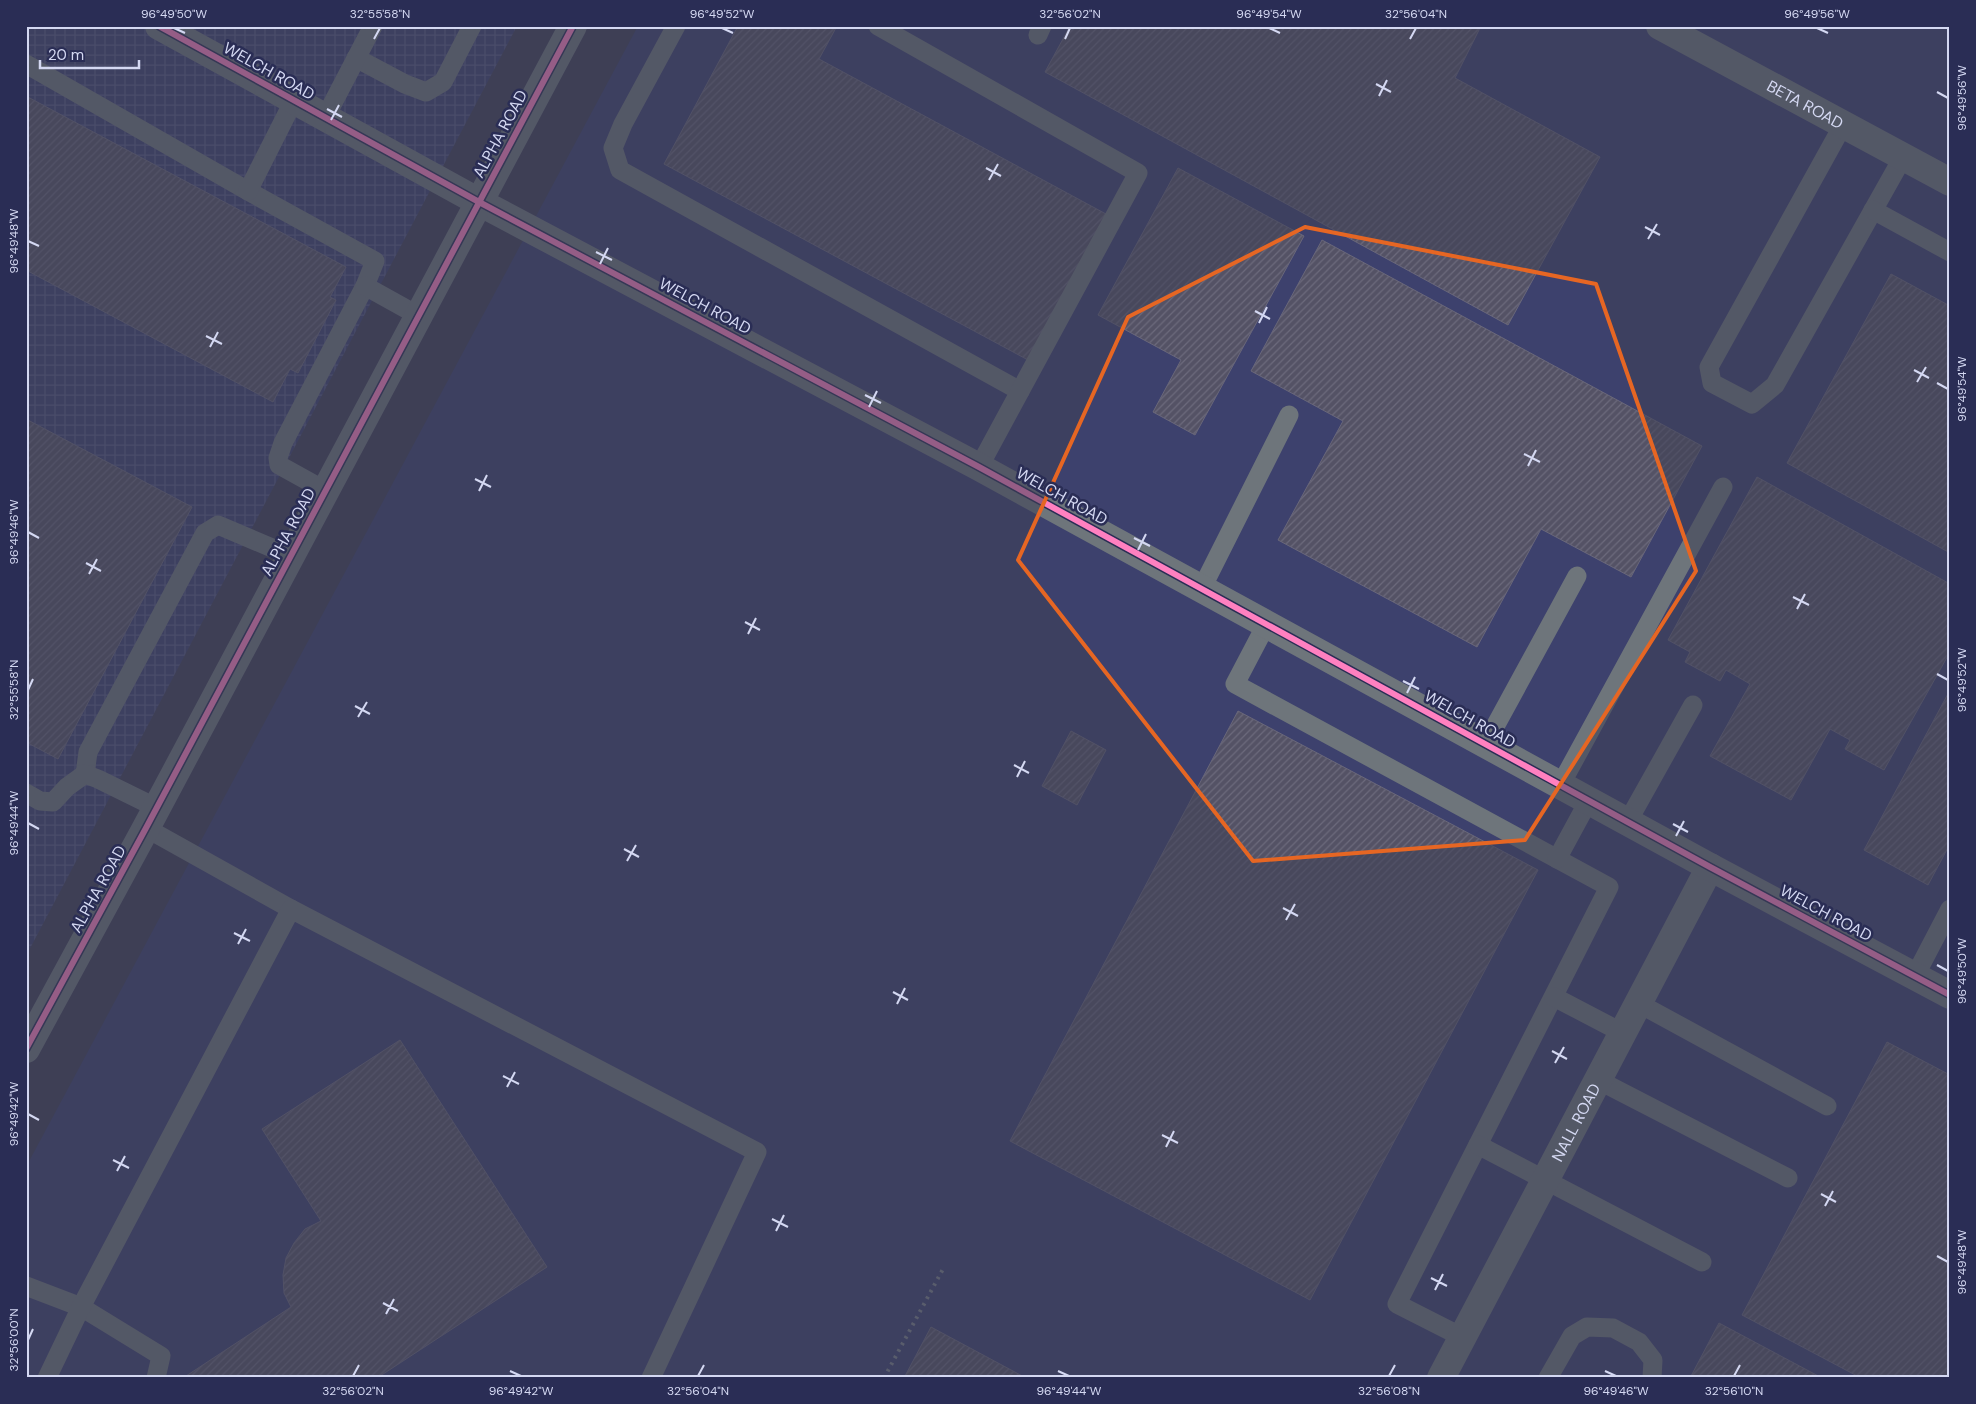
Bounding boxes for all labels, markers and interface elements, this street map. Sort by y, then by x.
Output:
text: 96°49'50"W [141,6,207,22]
text: 32°55'58"N [350,6,410,22]
text: 96°49'52"W [690,6,755,22]
text: 32°56'02"N [1039,6,1101,22]
text: 96°49'54"W [1236,6,1302,22]
text: 32°56'04"N [1385,6,1447,22]
text: 96°49'56"W [1784,6,1850,22]
street label: WELCH ROAD [220,37,318,105]
scale bar [40,38,139,70]
text: 20 m [48,45,84,65]
text: 96°49'56"W [1954,65,1970,131]
street label: BETA ROAD [1763,75,1847,133]
street label: ALPHA ROAD [468,86,532,182]
text: 96°49'48"W [6,208,22,273]
street label: WELCH ROAD [655,273,755,339]
text: 96°49'54"W [1954,356,1970,422]
street label: WELCH ROAD [1013,462,1111,530]
street label: ALPHA ROAD [256,484,320,580]
text: 96°49'46"W [6,499,22,565]
text: 96°49'52"W [1954,647,1970,712]
text: 32°55'58"N [6,660,22,720]
street label: WELCH ROAD [1421,685,1519,753]
text: 96°49'44"W [6,790,22,855]
street label: ALPHA ROAD [65,842,131,936]
street label: WELCH ROAD [1776,880,1876,946]
text: 96°49'50"W [1954,938,1970,1004]
street label: NALL ROAD [1546,1080,1605,1165]
text: 96°49'42"W [6,1081,22,1146]
text: 96°49'48"W [1954,1229,1970,1294]
text: 32°56'00"N [6,1308,22,1372]
text: 32°56'02"N [322,1383,384,1399]
text: 96°49'42"W [489,1383,554,1399]
text: 32°56'04"N [667,1383,729,1399]
text: 96°49'44"W [1037,1383,1102,1399]
text: 32°56'08"N [1358,1383,1420,1399]
text: 96°49'46"W [1583,1383,1649,1399]
text: 32°56'10"N [1705,1383,1763,1399]

